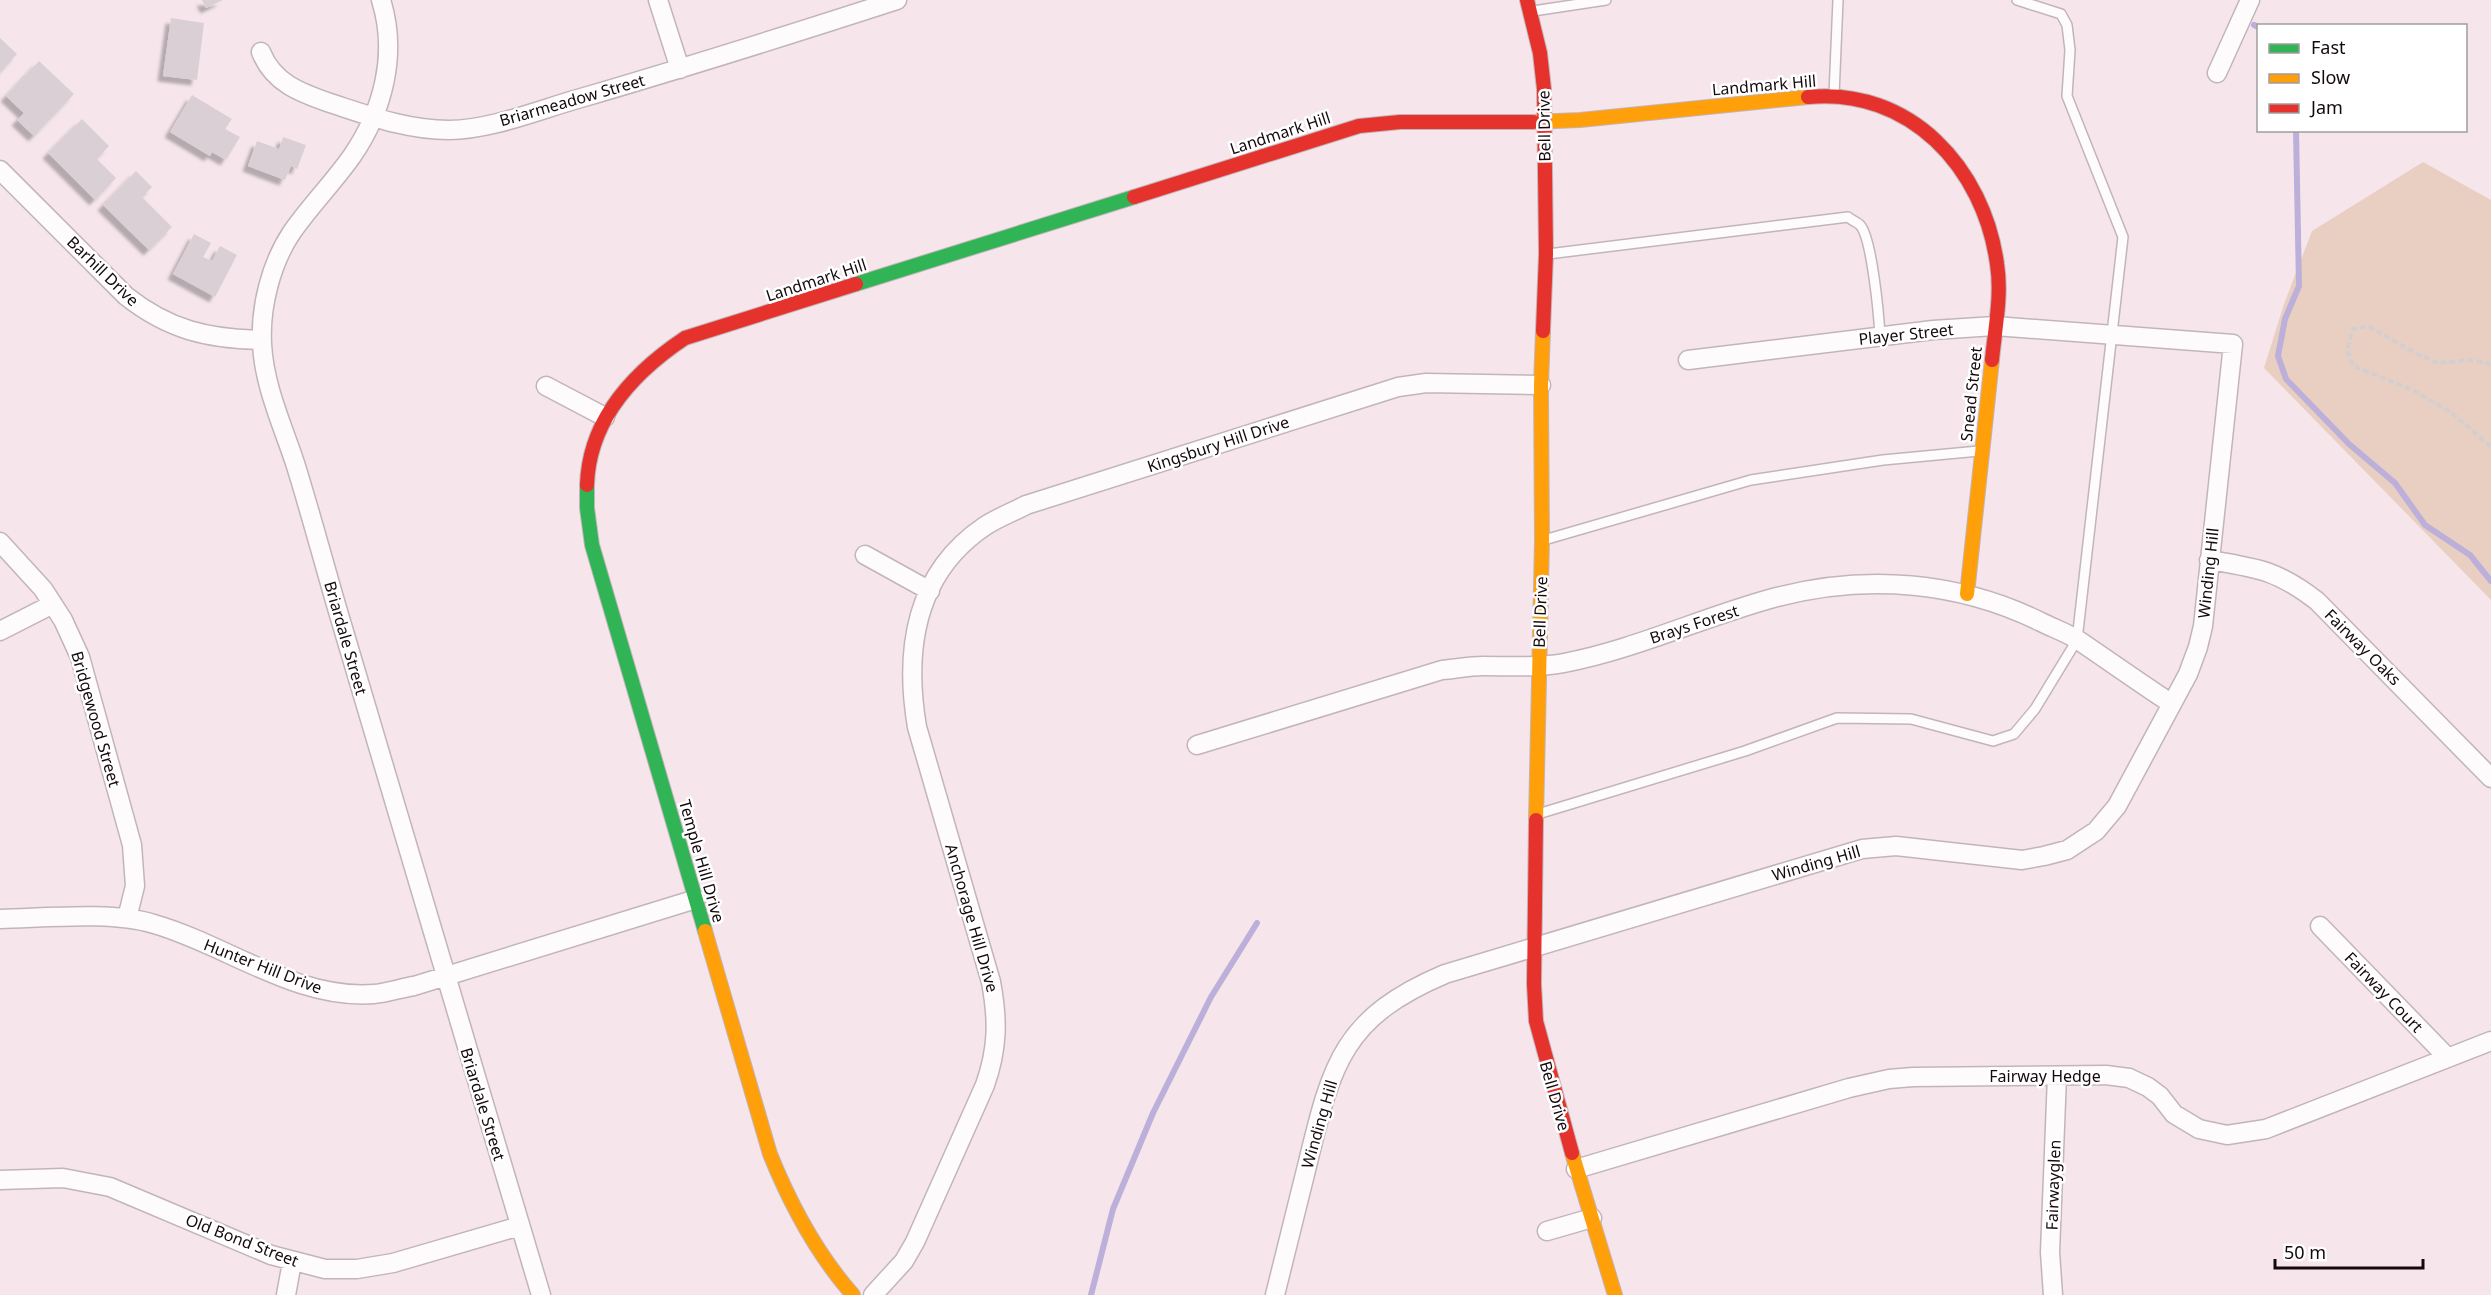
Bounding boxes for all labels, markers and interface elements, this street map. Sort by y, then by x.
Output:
legend [2257,24,2467,132]
text: Fast [2311,35,2346,59]
text: Slow [2311,65,2350,89]
street label: Briarmeadow Street [497,69,647,131]
street label: Landmark Hill [1711,69,1817,101]
street label: Bell Drive [1532,90,1556,162]
text: Jam [2309,95,2343,119]
street label: Landmark Hill [1227,106,1333,160]
street label: Barhill Drive [62,231,144,311]
street label: Landmark Hill [763,253,869,307]
street label: Player Street [1857,318,1955,350]
street label: Snead Street [1955,345,1987,443]
street label: Kingsbury Hill Drive [1144,411,1292,477]
street label: Winding Hill [2192,527,2224,619]
street label: Bell Drive [1528,576,1552,648]
street label: Briardale Street [319,579,373,698]
street label: Brays Forest [1647,599,1742,649]
street label: Fairway Oaks [2320,604,2406,690]
street label: Bridgewood Street [66,649,126,790]
street label: Temple Hill Drive [674,797,730,925]
street label: Winding Hill [1769,840,1863,886]
street label: Anchorage Hill Drive [940,841,1004,995]
street label: Hunter Hill Drive [201,933,325,999]
street label: Fairway Court [2340,947,2428,1037]
street label: Briardale Street [455,1045,511,1163]
street label: Bell Drive [1535,1059,1575,1133]
street label: Fairway Hedge [1989,1065,2101,1087]
street label: Winding Hill [1296,1077,1342,1171]
street label: Fairwayglen [2040,1139,2066,1231]
street label: Old Bond Street [182,1208,302,1272]
scale bar [2275,1232,2424,1270]
text: 50 m [2284,1240,2326,1264]

